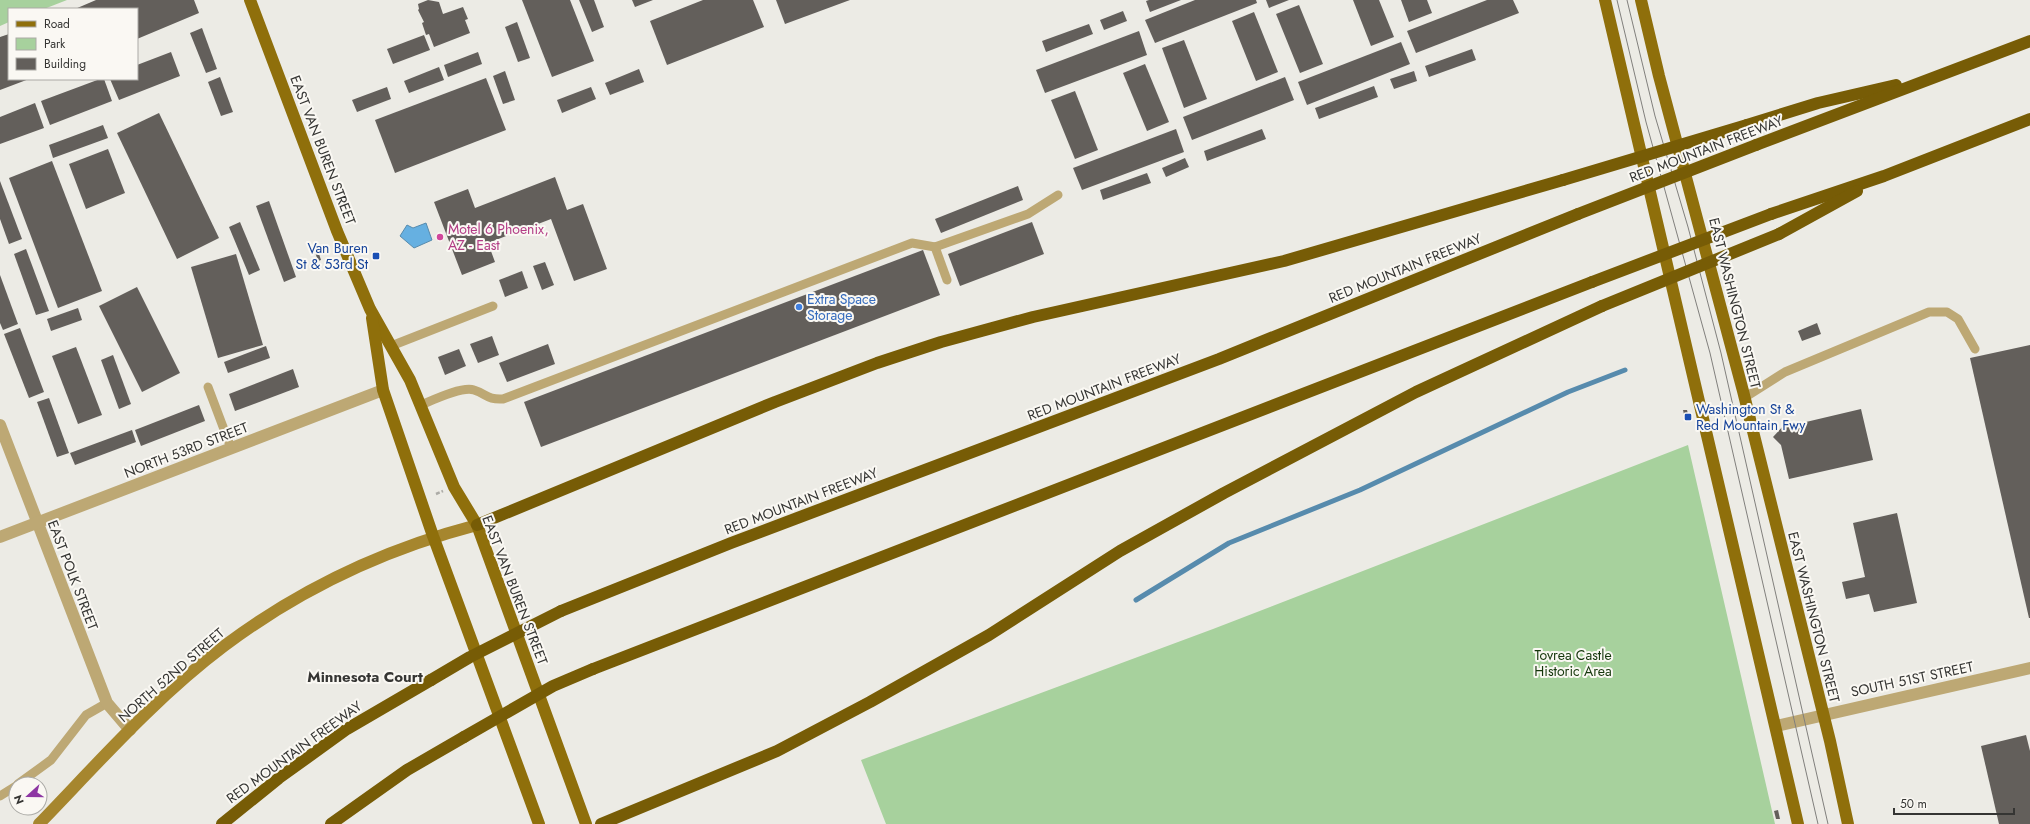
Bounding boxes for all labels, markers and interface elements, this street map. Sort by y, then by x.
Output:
legend [8,8,138,80]
text: Road [44,15,70,33]
text: Park [44,35,66,53]
text: Building [44,55,86,73]
street label: EAST VAN BUREN STREET [285,72,361,228]
street label: RED MOUNTAIN FREEWAY [1626,110,1786,188]
street label: EAST WASHINGTON STREET [1704,216,1766,391]
place label: Motel 6 Phoenix, AZ - East [448,219,549,255]
street label: RED MOUNTAIN FREEWAY [1326,228,1484,308]
marker: Motel 6 Phoenix, AZ - East [435,232,445,242]
place label: Van Buren St & 53rd St [296,238,369,274]
marker: Van Buren St & 53rd St [371,251,381,261]
place label: Extra Space Storage [807,289,876,325]
marker: Extra Space Storage [794,302,804,312]
street label: RED MOUNTAIN FREEWAY [1024,348,1184,426]
place label: Washington St & Red Mountain Fwy [1696,399,1806,435]
marker: Washington St & Red Mountain Fwy [1683,412,1693,422]
street label: NORTH 53RD STREET [121,417,251,483]
street label: RED MOUNTAIN FREEWAY [721,462,881,540]
street label: EAST VAN BUREN STREET [477,512,553,668]
street label: EAST POLK STREET [43,517,103,633]
street label: EAST WASHINGTON STREET [1783,530,1845,705]
street label: NORTH 52ND STREET [114,623,229,727]
park label: Tovrea Castle Historic Area [1534,645,1612,681]
street label: SOUTH 51ST STREET [1849,656,1976,702]
district label: Minnesota Court [307,666,423,688]
street label: RED MOUNTAIN FREEWAY [222,696,366,808]
north arrow [8,776,48,816]
scale bar [1894,790,2014,816]
text: N [10,793,28,807]
text: 50 m [1900,795,1927,813]

